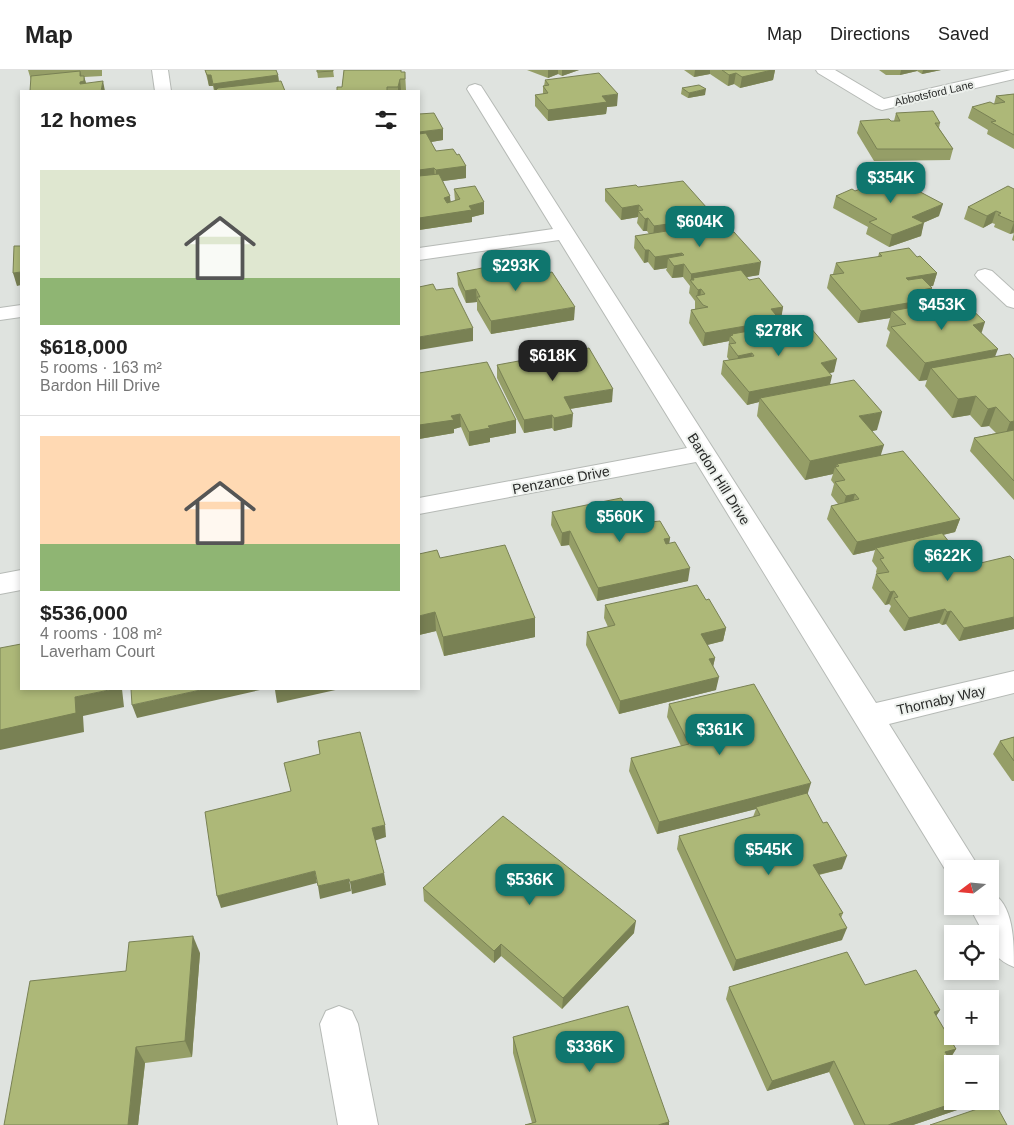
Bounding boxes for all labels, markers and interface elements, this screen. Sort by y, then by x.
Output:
text: Map [25,21,73,48]
text: Map [767,24,802,44]
text: Directions [830,24,910,44]
text: Saved [938,24,989,44]
street label: Abbotsford Lane [893,78,975,108]
icon: filters [372,106,400,134]
text: 12 homes [40,108,137,131]
pin: $354K [856,162,926,204]
text: $354K [867,169,915,186]
icon: home [175,203,265,293]
pin: $604K [665,206,735,248]
text: $604K [676,213,724,230]
pin: $293K [481,250,551,292]
text: $293K [492,257,540,274]
pin: $453K [907,288,977,331]
text: $453K [918,296,966,313]
pin: $278K [744,314,814,357]
text: $278K [755,322,803,339]
text: $618,000 [40,335,128,358]
pin: $618K [518,340,588,382]
text: $618K [529,347,577,364]
text: 5 rooms · 163 m² [40,359,162,376]
text: Bardon Hill Drive [40,377,160,394]
street label: Bardon Hill Drive [684,430,754,528]
street label: Penzance Drive [511,463,611,497]
icon: home [175,468,265,558]
pin: $560K [585,500,655,543]
text: $560K [596,508,644,525]
pin: $622K [913,540,983,582]
text: $622K [924,547,972,564]
text: $536,000 [40,601,128,624]
text: 4 rooms · 108 m² [40,625,162,642]
text: Laverham Court [40,643,155,660]
street label: Thornaby Way [895,682,987,718]
pin: $361K [685,714,755,756]
text: $361K [696,721,744,738]
pin: $545K [734,834,804,876]
text: $545K [745,841,793,858]
north arrow [944,860,999,915]
map controls [944,860,999,1110]
pin: $536K [495,864,565,906]
text: $536K [506,871,554,888]
button: locate [944,925,999,980]
button: + [944,990,999,1045]
pin: $336K [555,1030,625,1073]
text: $336K [566,1038,614,1055]
button: − [944,1055,999,1110]

